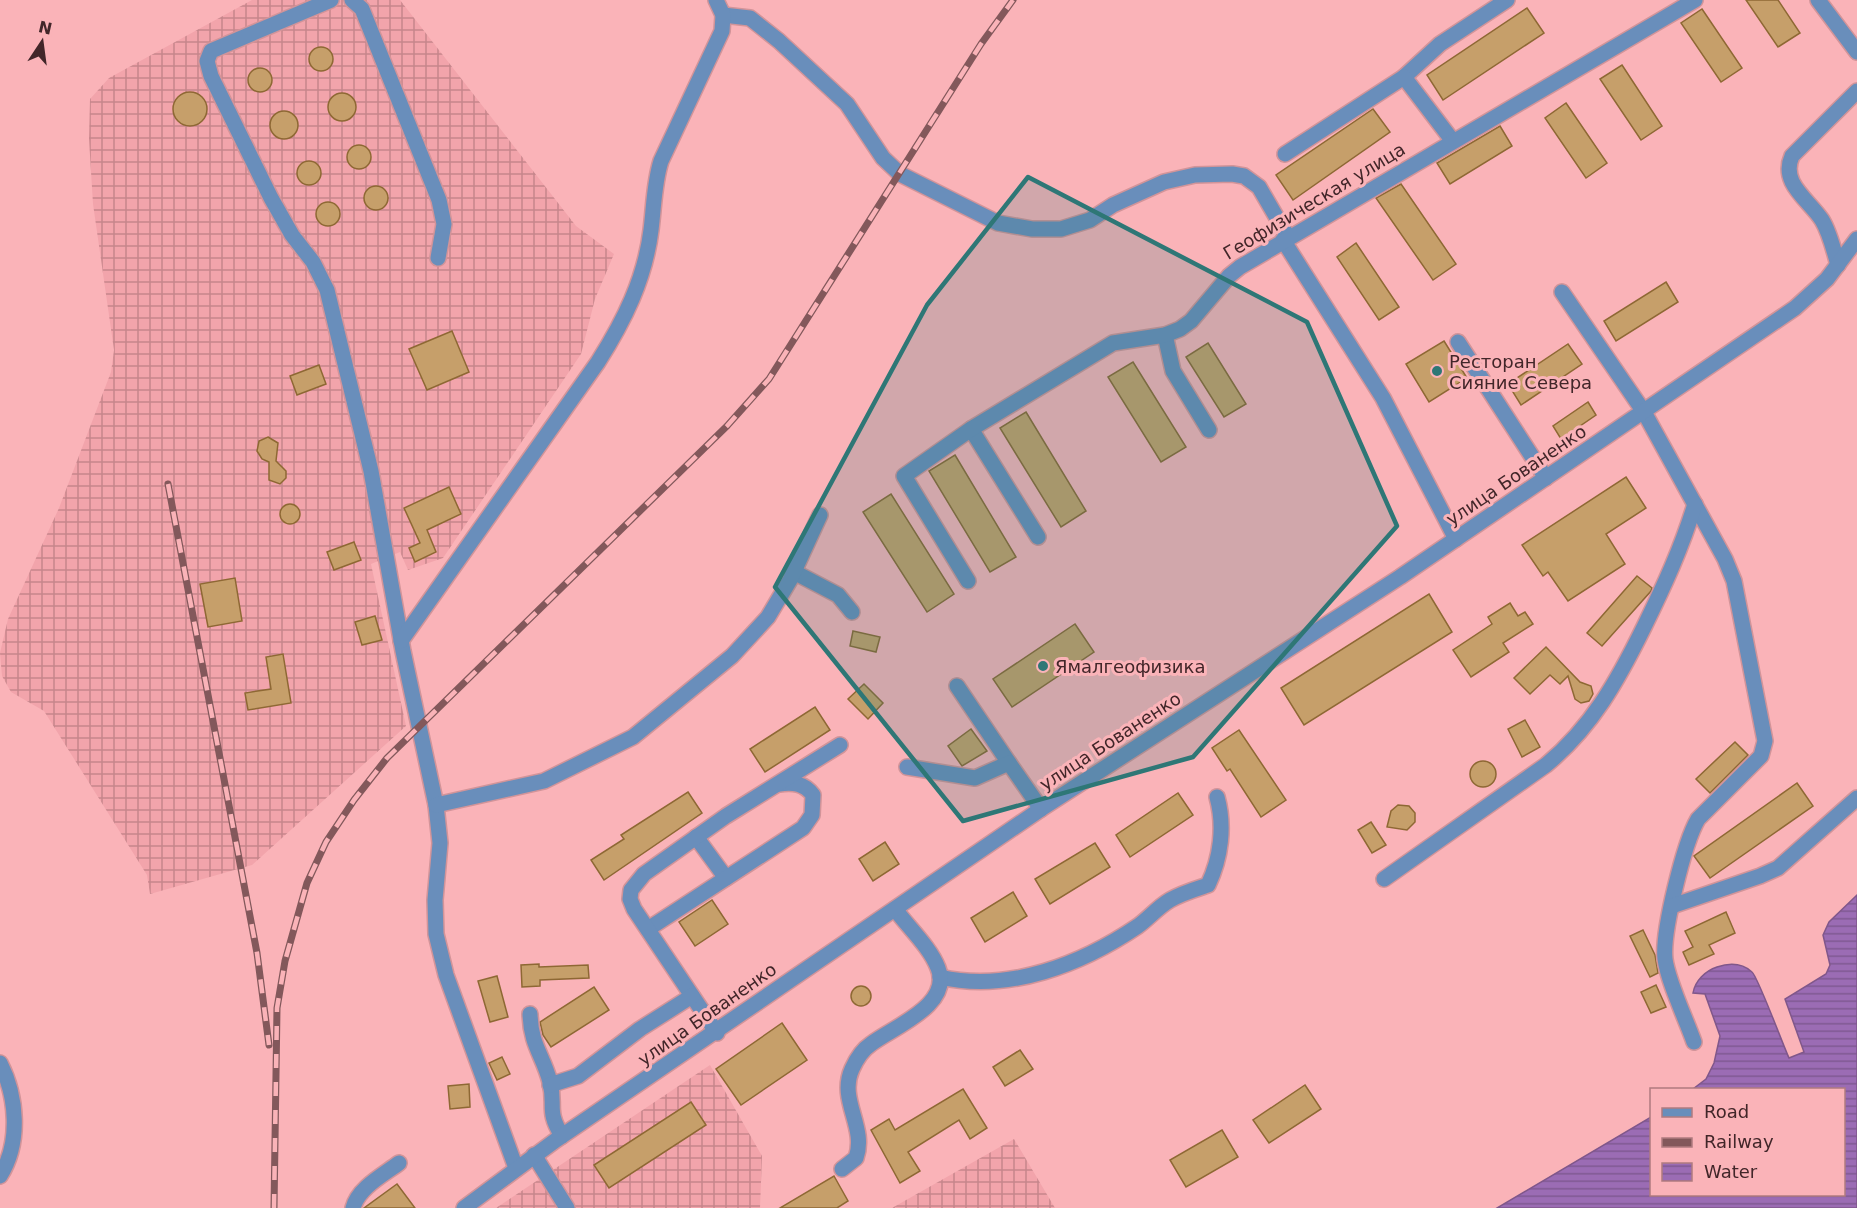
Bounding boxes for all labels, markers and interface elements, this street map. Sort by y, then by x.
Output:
north arrow [12,12,72,72]
text: N [37,17,54,39]
street label: Геофизическая улица [1219,138,1409,264]
place label: Ресторан Сияние Севера [1449,351,1592,393]
marker: Ресторан Сияние Севера [1430,364,1444,378]
street label: улица Бованенко [1442,420,1590,530]
place label: Ямалгеофизика [1055,656,1205,677]
marker: Ямалгеофизика [1036,659,1050,673]
street label: улица Бованенко [1035,687,1185,795]
street label: улица Бованенко [634,958,780,1070]
legend [1650,1088,1845,1196]
text: Road [1704,1101,1749,1122]
text: Railway [1704,1131,1774,1152]
text: Water [1704,1161,1758,1182]

